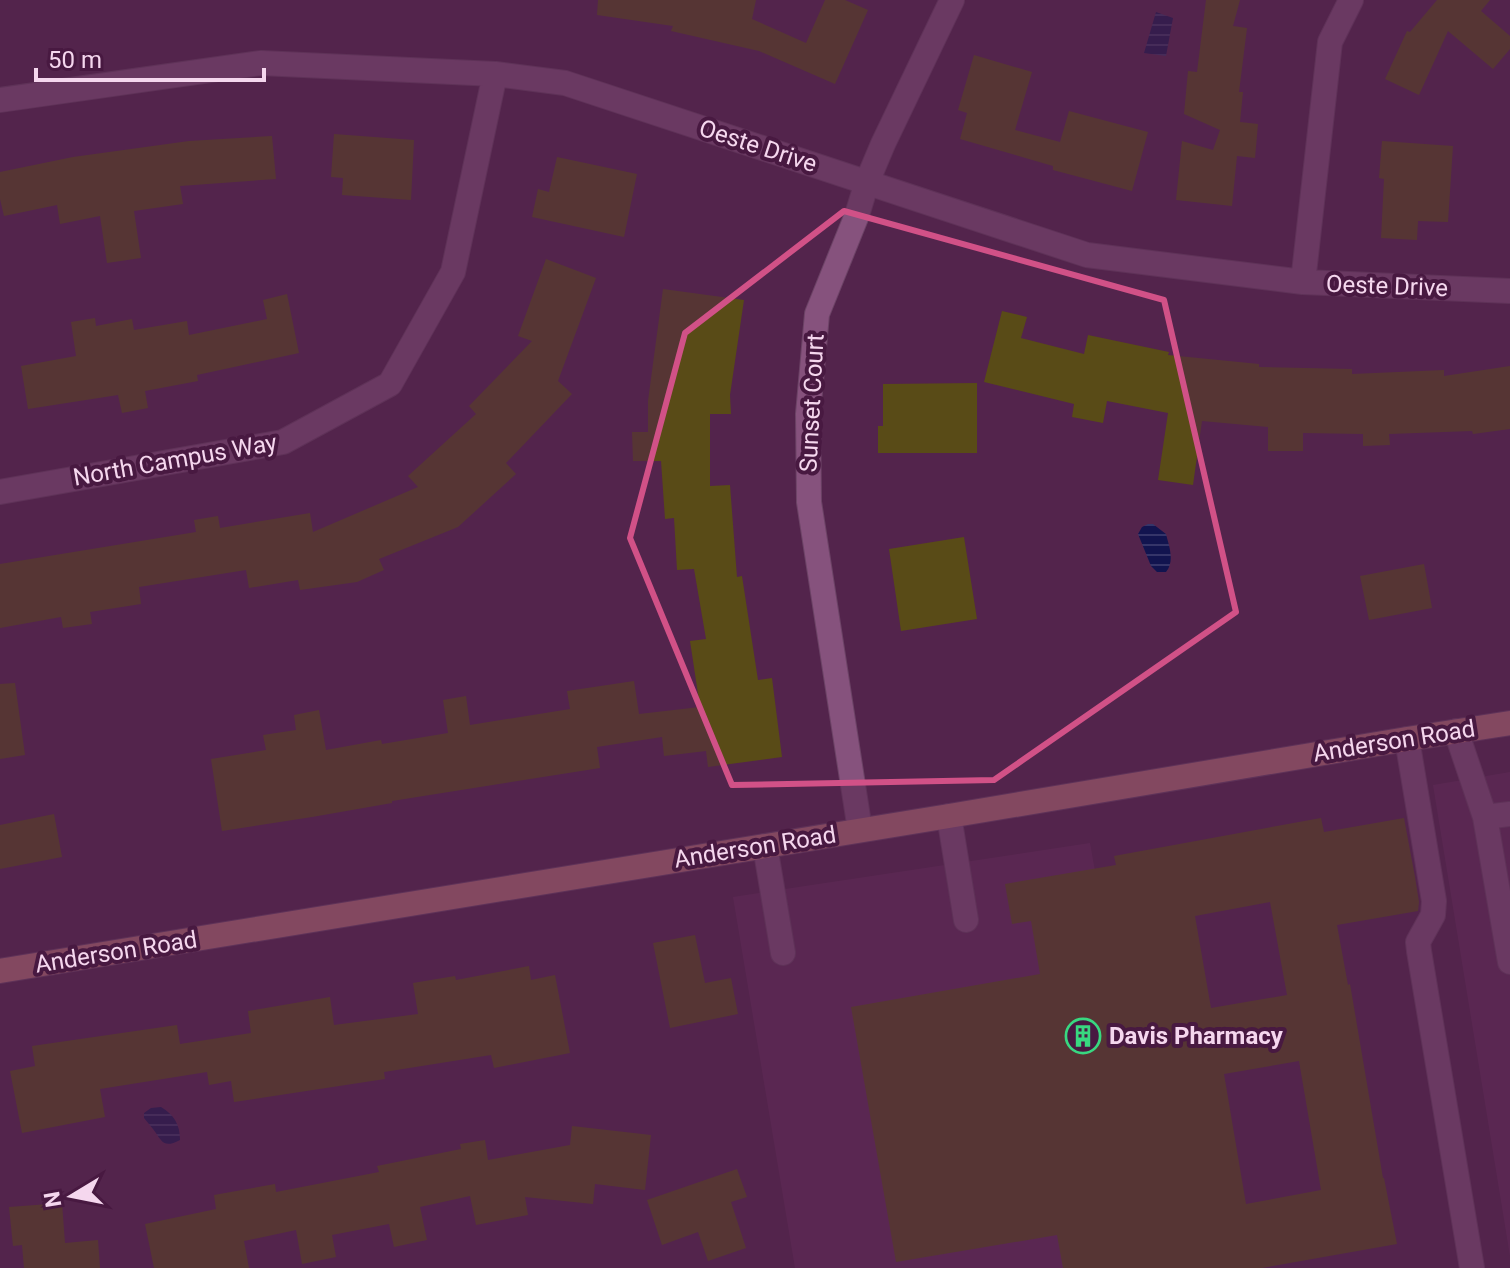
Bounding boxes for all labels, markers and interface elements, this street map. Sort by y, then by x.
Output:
scale bar [36,32,264,82]
text: 50 m [48,46,102,74]
street label: Oeste Drive [696,114,820,178]
street label: Oeste Drive [1326,270,1448,302]
street label: Sunset Court [794,333,830,473]
street label: North Campus Way [71,428,280,492]
street label: Anderson Road [1311,714,1477,768]
street label: Anderson Road [672,820,838,874]
street label: Anderson Road [33,925,199,979]
building icon: Davis Pharmacy [1064,1017,1102,1055]
place label: Davis Pharmacy [1109,1022,1284,1050]
north arrow [32,1156,112,1236]
text: N [39,1190,66,1209]

